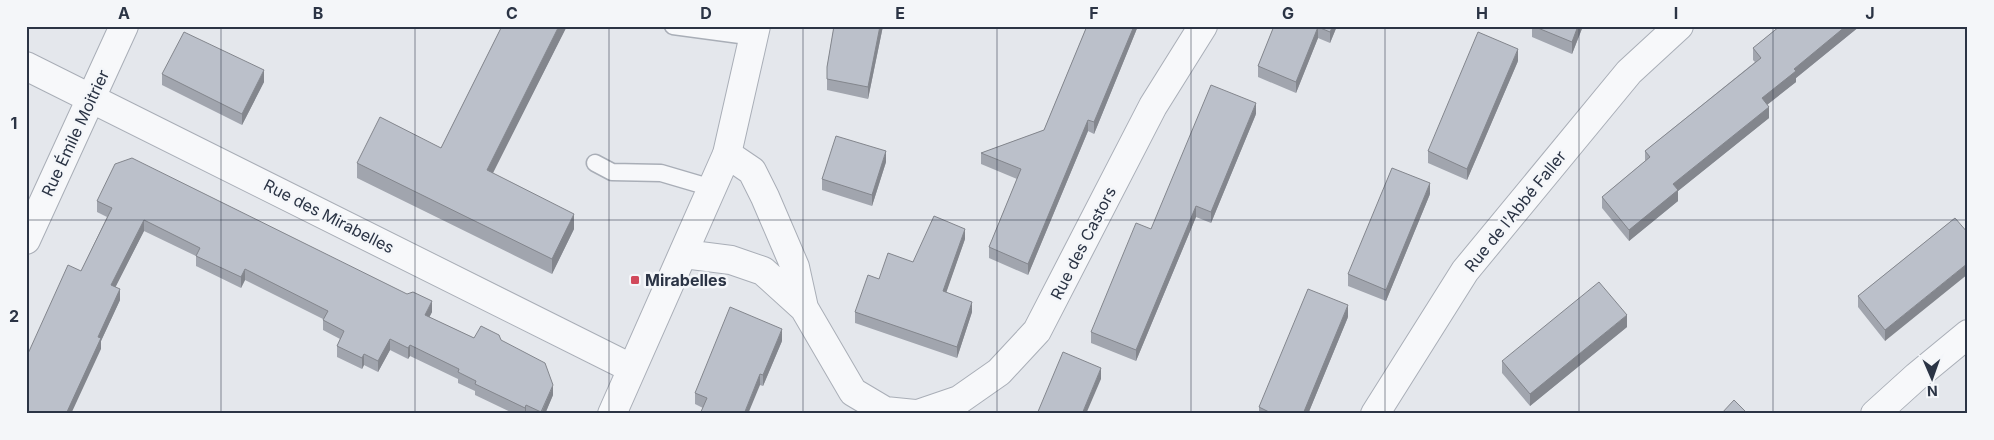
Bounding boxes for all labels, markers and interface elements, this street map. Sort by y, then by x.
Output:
text: A [118,3,130,23]
text: B [313,3,323,23]
text: C [506,3,518,23]
text: D [700,3,712,23]
text: E [895,3,905,23]
text: F [1089,3,1099,23]
text: G [1282,3,1294,23]
text: H [1476,3,1488,23]
text: I [1674,3,1678,23]
text: J [1865,3,1875,23]
street label: Rue Émile Moitrier [37,66,113,200]
text: 1 [11,113,17,133]
street label: Rue de l'Abbé Faller [1460,146,1570,276]
street label: Rue des Mirabelles [260,174,398,258]
street label: Rue des Castors [1046,183,1120,303]
place label: Mirabelles [645,270,727,290]
marker: Mirabelles [629,274,641,286]
text: 2 [9,306,19,326]
north arrow [1906,352,1956,402]
text: N [1927,383,1938,400]

